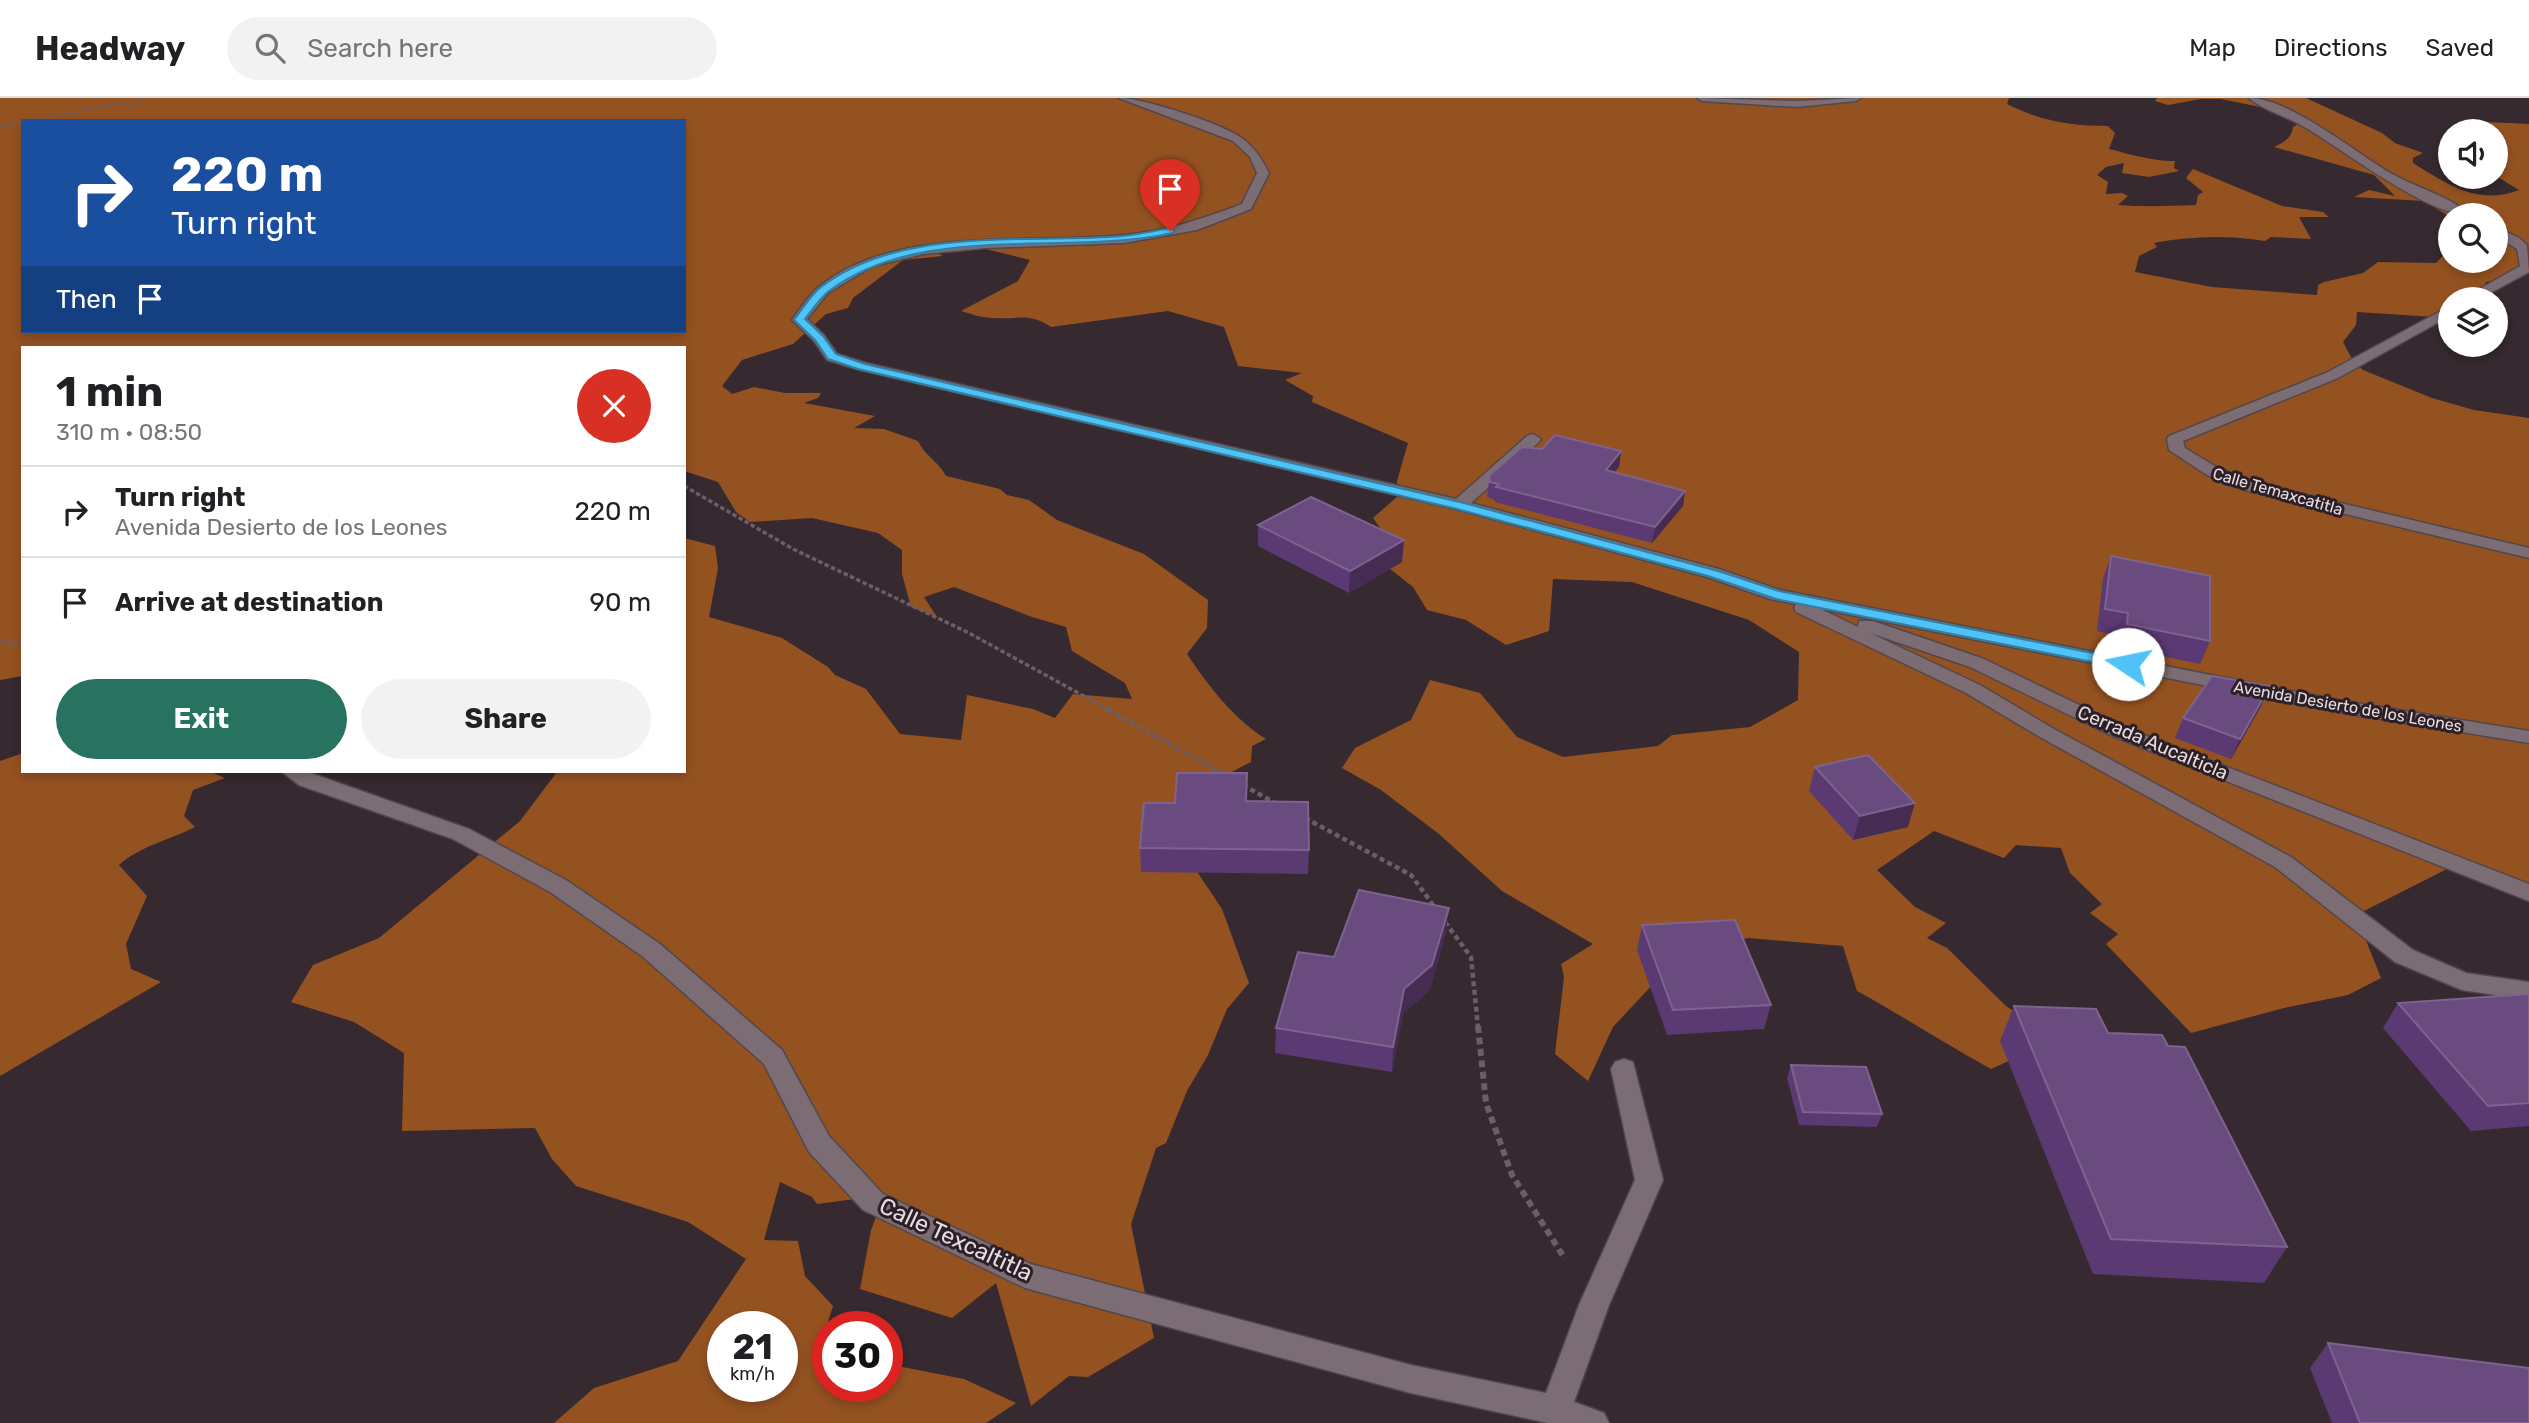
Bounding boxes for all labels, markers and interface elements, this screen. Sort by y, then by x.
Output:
search box [227,17,717,80]
text: Headway [35,29,185,68]
icon: search [251,29,289,67]
text: Search here [307,33,453,64]
text: Map [2189,34,2236,62]
text: Directions [2274,34,2387,62]
text: Saved [2425,34,2494,62]
map controls [2438,119,2508,357]
button: sound [2438,119,2508,189]
text: 220 m [171,145,323,203]
icon: right [56,147,147,238]
pin [1140,159,1200,231]
icon: arrive [1151,170,1189,208]
button: search [2438,203,2508,273]
text: Turn right [171,204,316,242]
icon: arrive [131,280,169,318]
text: Then [56,284,117,315]
button: layers [2438,287,2508,357]
text: 1 min [56,367,163,417]
button: close [577,369,651,443]
text: 310 m · 08:50 [56,418,202,446]
street label: Calle Temaxcatitla [2211,464,2345,519]
text: Turn right [115,482,245,513]
icon: right [56,493,94,531]
text: 220 m [574,496,651,527]
text: Avenida Desierto de los Leones [115,513,448,541]
icon: arrive [56,584,94,622]
text: Arrive at destination [115,587,383,618]
text: 90 m [590,587,651,618]
position arrow [2091,627,2165,701]
street label: Avenida Desierto de los Leones [2232,677,2463,736]
button: Exit [56,679,347,759]
button: Share [361,679,651,759]
street label: Cerrada Aucalticla [2074,700,2232,785]
street label: Calle Texcaltitla [875,1191,1037,1287]
speed limit sign: 30 [812,1311,903,1402]
text: 21 [732,1326,773,1368]
text: km/h [730,1363,775,1385]

